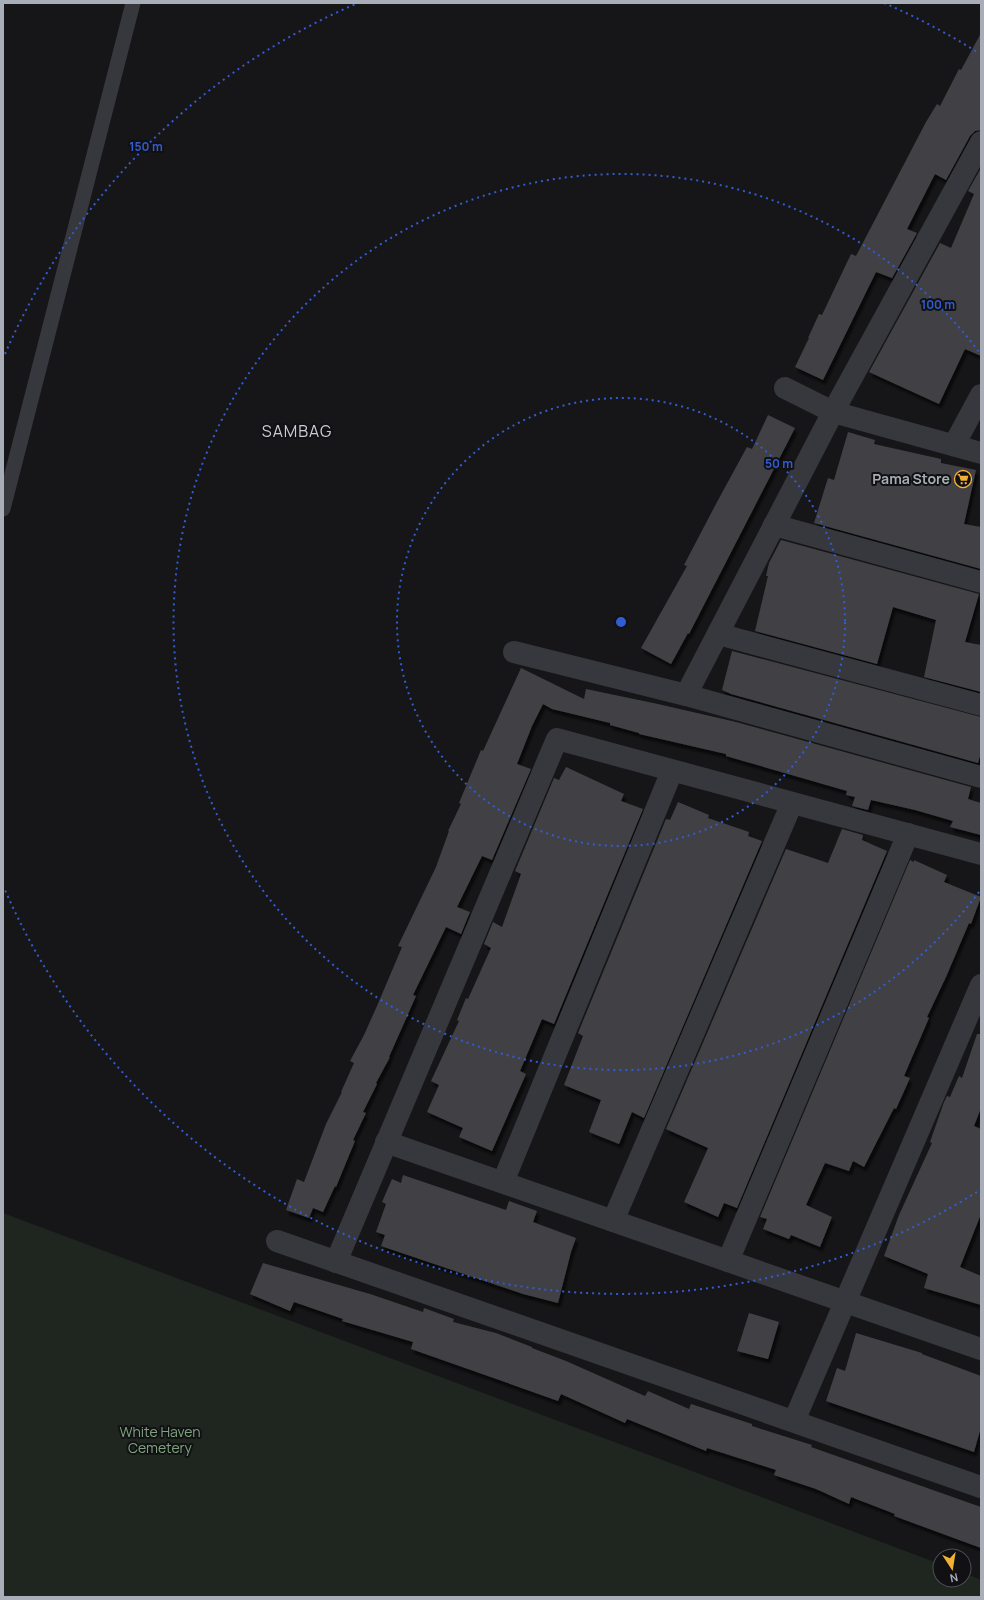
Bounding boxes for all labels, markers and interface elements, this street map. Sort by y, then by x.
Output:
text: 150 m [129,138,163,155]
text: 100 m [921,296,955,313]
district label: SAMBAG [262,420,332,442]
text: 50 m [765,455,793,472]
place label: Pama Store [872,469,950,488]
supermarket icon: Pama Store [953,469,973,489]
centre of rings [614,615,628,629]
park label: White Haven Cemetery [119,1422,201,1457]
north arrow [932,1548,972,1588]
text: N [949,1570,960,1586]

